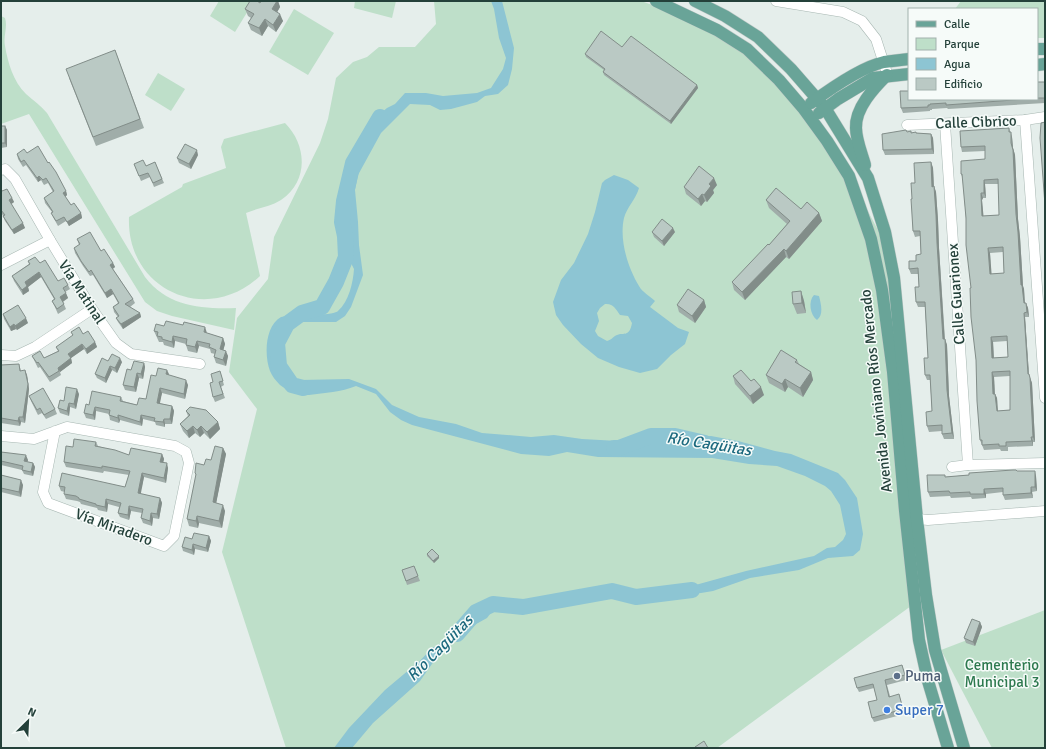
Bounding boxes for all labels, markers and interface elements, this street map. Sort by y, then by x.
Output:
legend [908,8,1038,100]
text: Calle [944,17,970,32]
text: Parque [944,37,980,52]
text: Agua [944,57,970,72]
text: Edificio [944,77,982,92]
street label: Calle Cibrico [935,112,1017,132]
street label: Calle Guarionex [943,243,969,345]
street label: Vía Matinal [55,257,109,327]
street label: Avenida Joviniano Ríos Mercado [856,288,896,494]
water label: Río Cagüitas [665,427,755,461]
street label: Vía Miradero [73,505,155,549]
water label: Río Cagüitas [403,609,479,685]
park label: Cementerio Municipal 3 [964,656,1040,691]
place label: Puma [905,667,941,685]
marker: Puma [892,671,902,681]
north arrow [8,701,48,741]
place label: Super 7 [895,701,944,719]
text: N [26,705,38,720]
marker: Super 7 [882,705,892,715]

